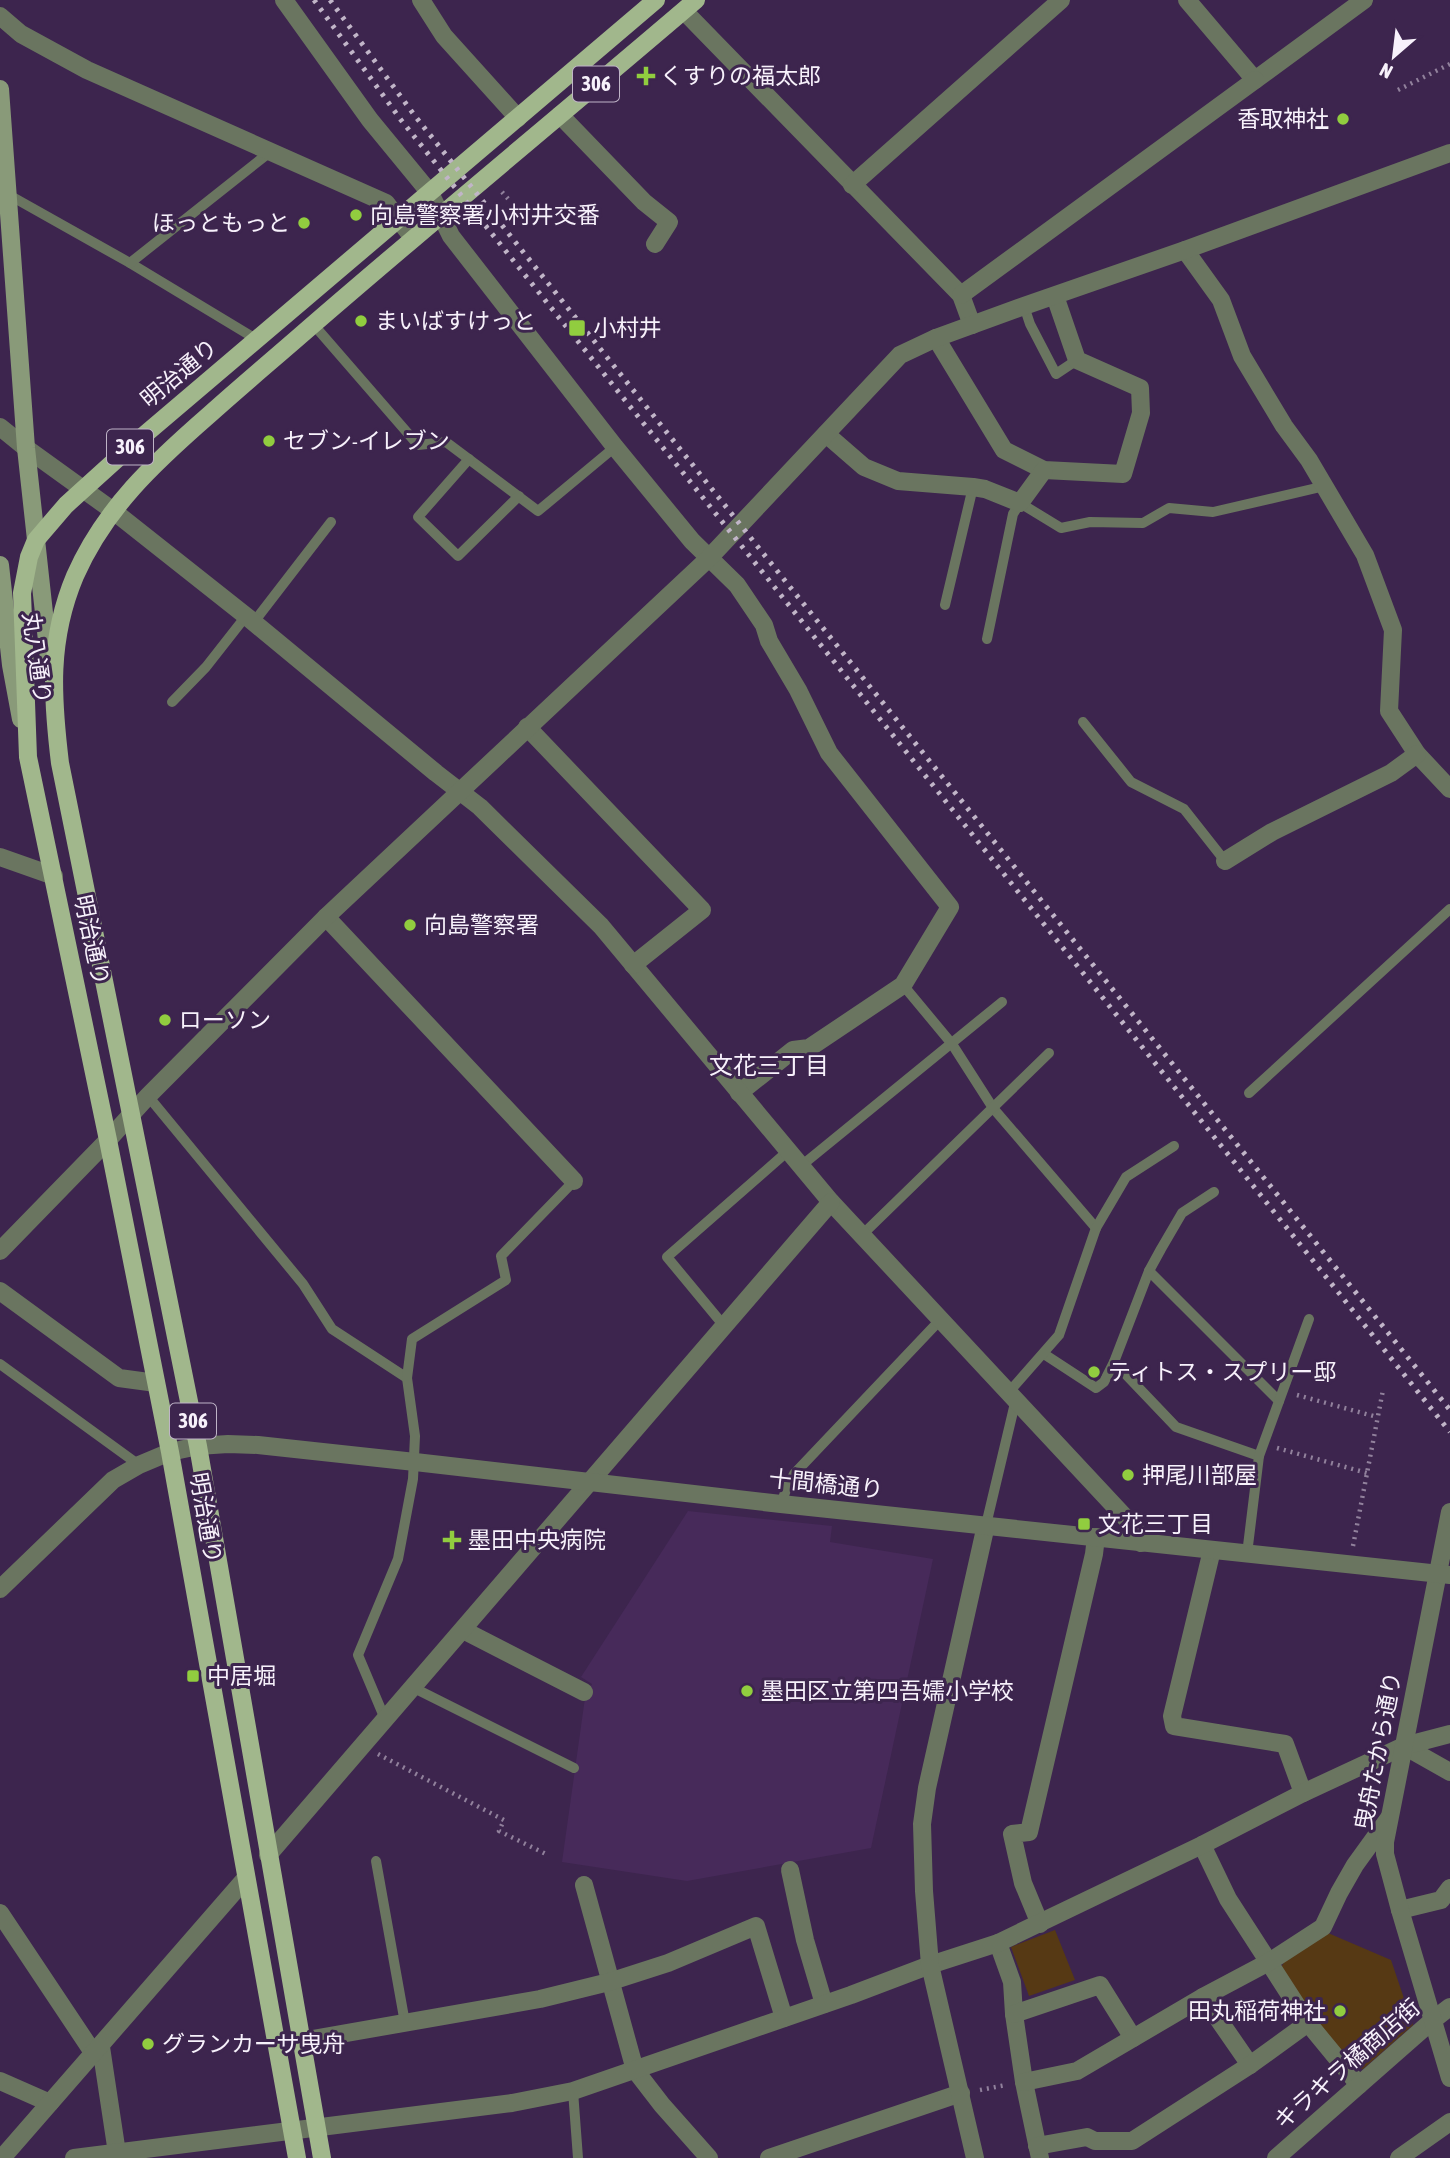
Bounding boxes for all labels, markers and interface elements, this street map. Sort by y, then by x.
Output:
north arrow [1359,21,1429,91]
text: N [1376,59,1396,83]
place label: くすりの福太郎 [660,63,821,89]
road number: 306 [573,66,619,102]
marker: くすりの福太郎 [638,68,654,84]
place label: 香取神社 [1237,106,1329,132]
marker: 香取神社 [1335,111,1351,127]
place label: 向島警察署小村井交番 [370,202,600,228]
marker: 向島警察署小村井交番 [348,207,364,223]
place label: ほっともっと [152,210,290,236]
marker: ほっともっと [296,215,312,231]
place label: まいばすけっと [375,308,536,334]
marker: まいばすけっと [353,313,369,329]
place label: 小村井 [593,315,662,341]
marker: 小村井 [567,318,587,338]
street label: 明治通り [135,333,223,413]
place label: セブン-イレブン [283,428,450,454]
road number: 306 [107,430,153,464]
marker: セブン-イレブン [261,433,277,449]
street label: 丸八通り [18,611,56,705]
street label: 明治通り [70,892,114,988]
place label: 向島警察署 [424,912,539,938]
marker: 向島警察署 [402,917,418,933]
place label: ローソン [179,1007,271,1033]
marker: ローソン [157,1012,173,1028]
district label: 文花三丁目 [709,1052,829,1079]
place label: ティトス・スプリー邸 [1108,1359,1337,1385]
marker: ティトス・スプリー邸 [1086,1364,1102,1380]
road number: 306 [170,1404,216,1438]
place label: 押尾川部屋 [1142,1462,1257,1488]
street label: 十間橋通り [767,1465,885,1503]
marker: 押尾川部屋 [1120,1467,1136,1483]
street label: 明治通り [185,1470,227,1566]
place label: 文花三丁目 [1098,1511,1213,1537]
marker: 文花三丁目 [1076,1516,1092,1532]
place label: 墨田中央病院 [468,1527,606,1553]
marker: 墨田中央病院 [442,1530,462,1550]
place label: 中居堀 [207,1663,276,1689]
marker: 中居堀 [185,1668,201,1684]
street label: 曳舟たから通り [1350,1669,1406,1833]
place label: 墨田区立第四吾嬬小学校 [761,1678,1014,1704]
marker: 墨田区立第四吾嬬小学校 [739,1683,755,1699]
street label: キラキラ橘商店街 [1269,1994,1425,2134]
place label: 田丸稲荷神社 [1188,1998,1326,2024]
marker: 田丸稲荷神社 [1332,2003,1348,2019]
place label: グランカーサ曳舟 [162,2031,346,2057]
marker: グランカーサ曳舟 [140,2036,156,2052]

